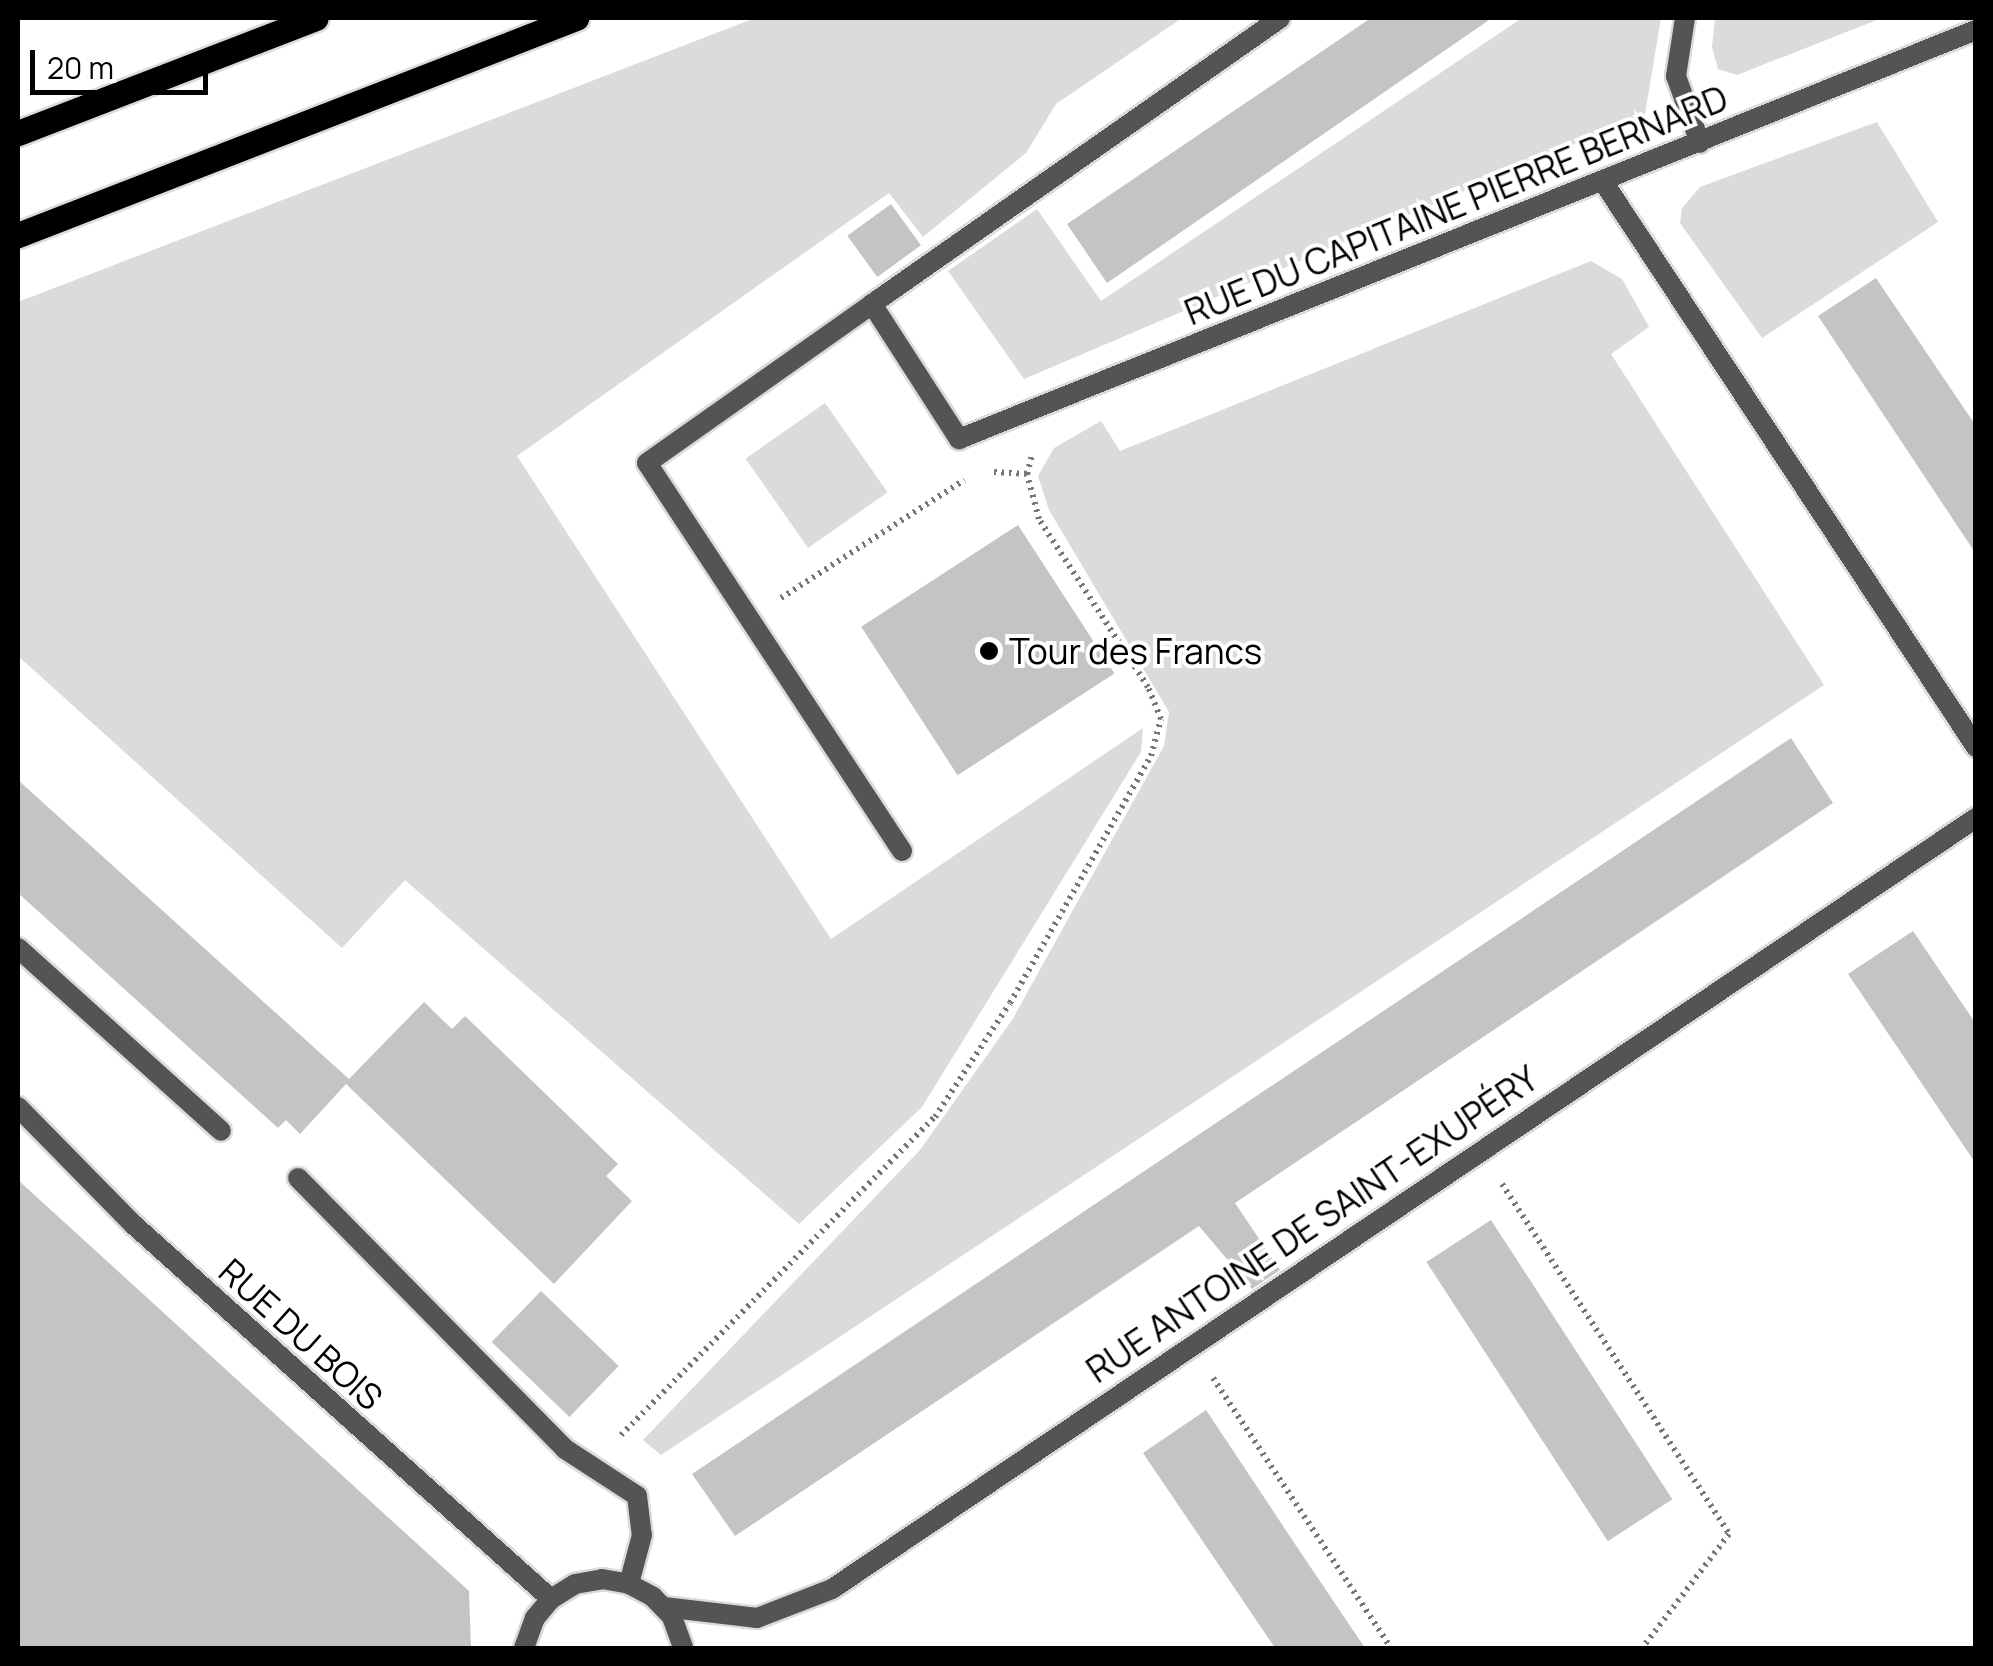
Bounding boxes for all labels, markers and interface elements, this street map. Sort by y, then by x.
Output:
scale bar [35,30,212,92]
text: 20 m [47,47,114,88]
street label: RUE DU CAPITAINE PIERRE BERNARD [1179,77,1733,333]
place label: Tour des Francs [1009,630,1262,672]
marker: Tour des Francs [978,640,1000,662]
street label: RUE ANTOINE DE SAINT-EXUPÉRY [1079,1057,1545,1391]
street label: RUE DU BOIS [211,1250,391,1418]

